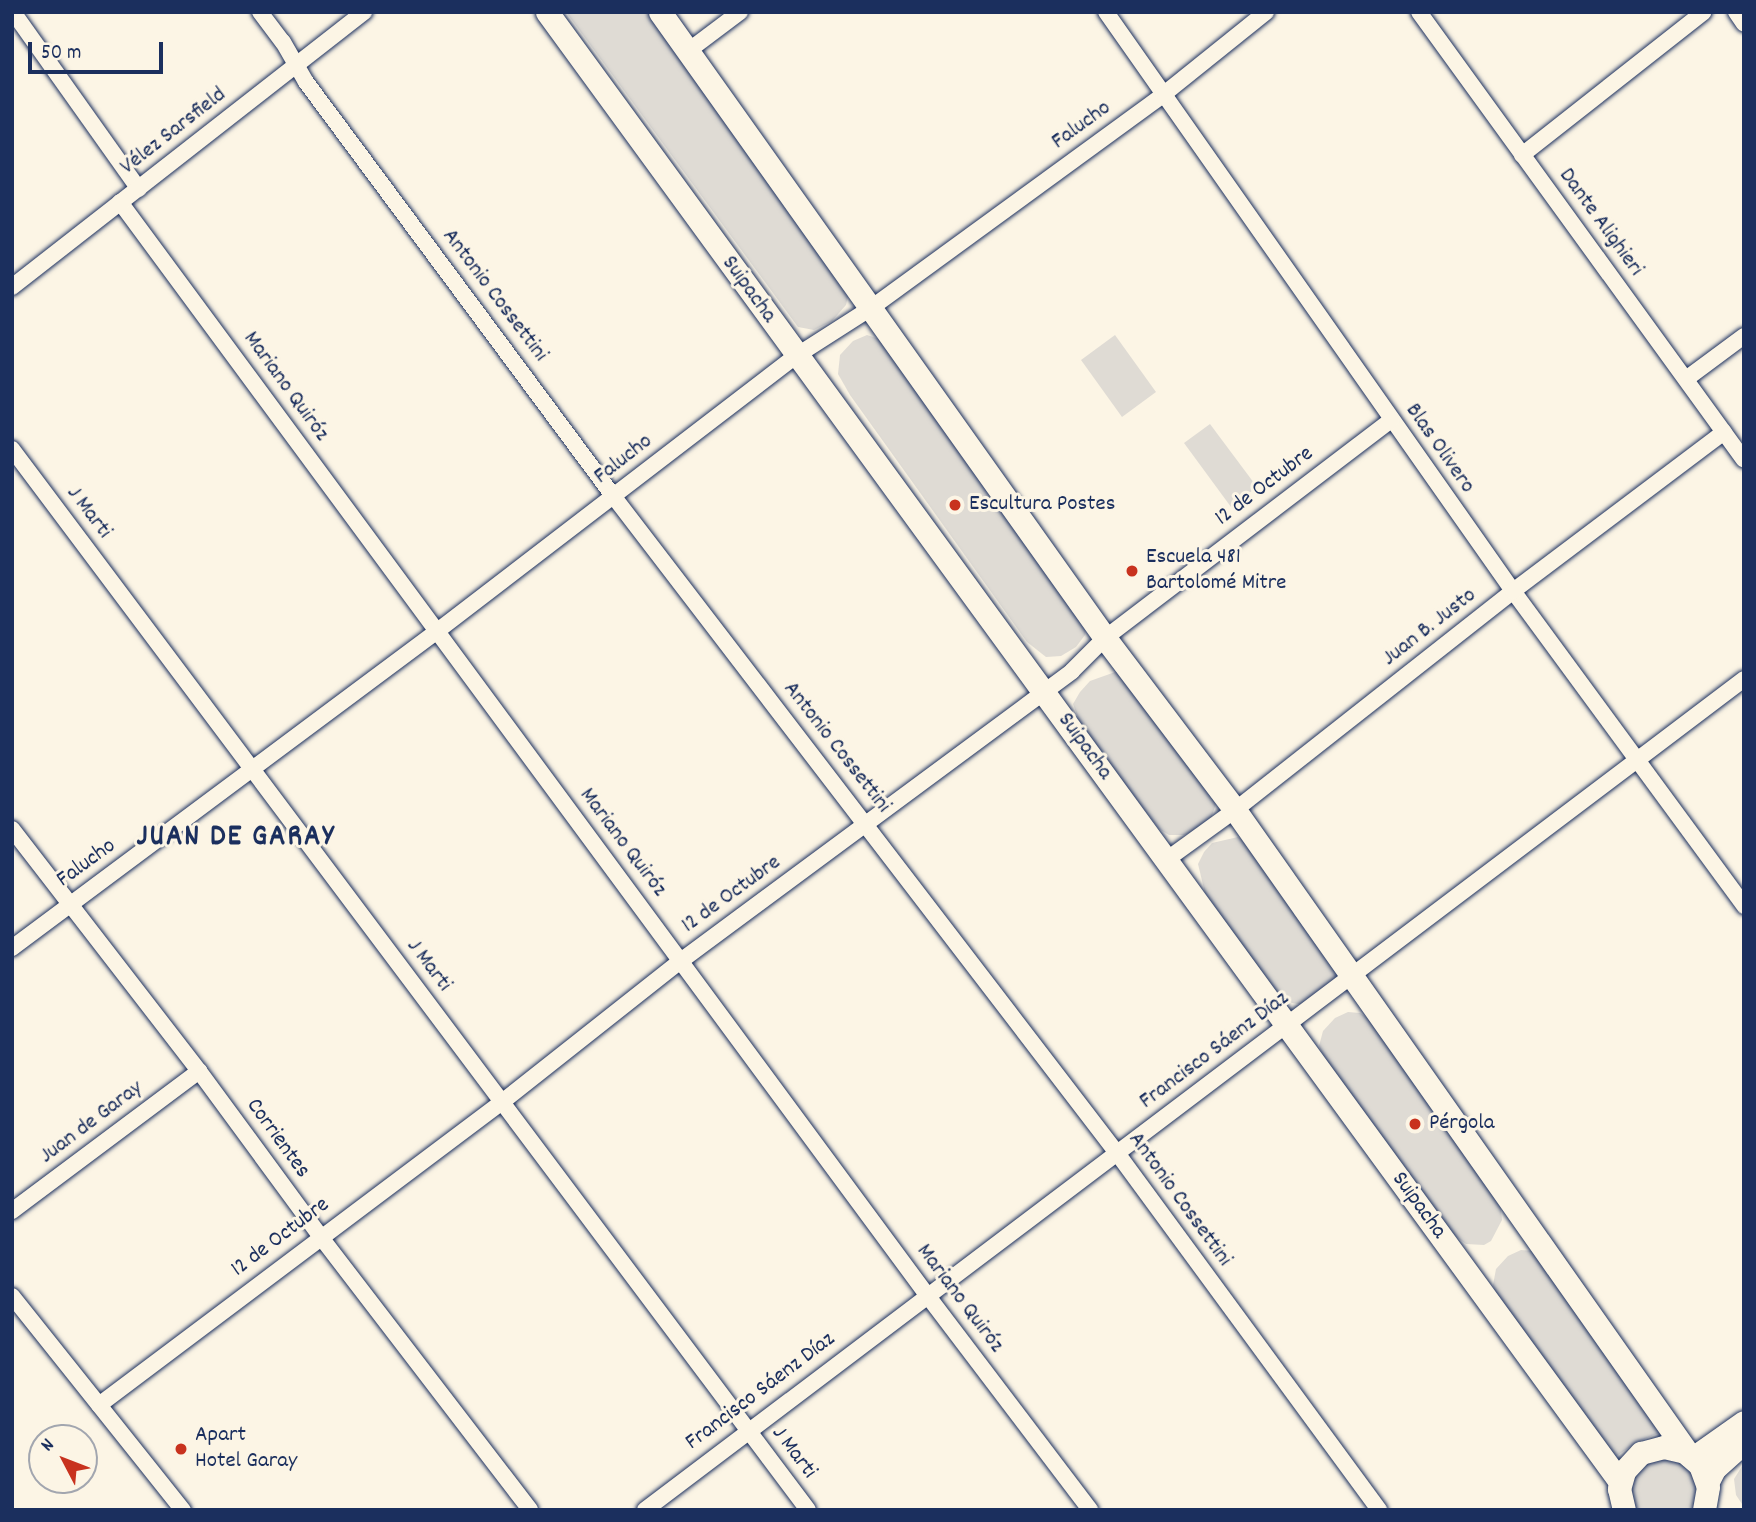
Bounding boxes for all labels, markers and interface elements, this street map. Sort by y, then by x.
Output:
scale bar [32,28,166,72]
text: 50 m [41,39,81,69]
street label: Vélez Sarsfield [116,82,232,182]
street label: Falucho [1047,95,1117,157]
street label: Dante Alighieri [1551,163,1649,283]
street label: Antonio Cossettini [435,224,553,368]
street label: Suipacha [714,251,782,329]
street label: Mariano Quiróz [236,327,334,447]
street label: Blas Olivero [1398,399,1480,499]
street label: Falucho [589,429,659,491]
street label: 12 de Octubre [1210,441,1320,533]
street label: J Marti [59,481,117,545]
place label: Escultura Postes [969,491,1115,519]
marker: Escultura Postes [947,497,963,513]
place label: Escuela 481 Bartolomé Mitre [1146,544,1286,598]
marker: Escuela 481 Bartolomé Mitre [1124,563,1140,579]
street label: Juan B. Justo [1378,583,1482,673]
street label: Antonio Cossettini [776,677,896,819]
street label: Suipacha [1050,708,1118,786]
street label: Mariano Quiróz [572,783,672,903]
district label: JUAN DE GARAY [138,821,334,857]
street label: Falucho [52,833,122,895]
street label: 12 de Octubre [677,850,787,940]
street label: J Marti [399,934,457,998]
street label: Francisco Sáenz Díaz [1135,986,1295,1116]
street label: Juan de Garay [35,1075,149,1171]
street label: Corrientes [239,1094,315,1184]
place label: Pérgola [1429,1110,1494,1138]
marker: Pérgola [1407,1116,1423,1132]
street label: Antonio Cossettini [1121,1127,1237,1273]
street label: Suipacha [1384,1167,1452,1245]
street label: 12 de Octubre [226,1192,336,1284]
street label: Mariano Quiróz [909,1239,1009,1359]
street label: Francisco Sáenz Díaz [681,1327,841,1457]
street label: J Marti [764,1421,822,1485]
place label: Apart Hotel Garay [195,1422,297,1476]
north arrow [28,1424,98,1494]
text: N [35,1433,62,1458]
marker: Apart Hotel Garay [173,1441,189,1457]

